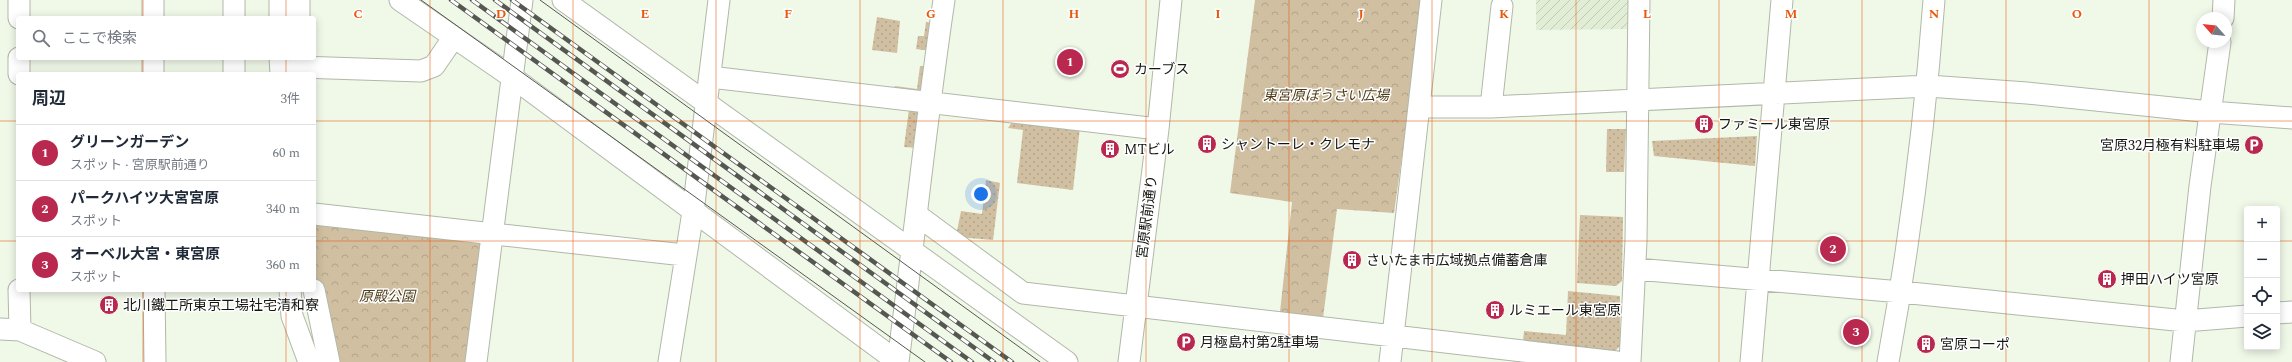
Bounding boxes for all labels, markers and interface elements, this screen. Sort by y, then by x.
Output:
text: C [353,4,363,24]
text: D [496,4,506,24]
text: E [641,4,650,24]
text: F [784,4,792,24]
text: G [926,4,936,24]
text: H [1069,4,1080,24]
text: I [1215,4,1221,24]
text: J [1358,4,1364,24]
text: K [1499,4,1509,24]
text: L [1643,4,1651,24]
text: M [1785,4,1798,24]
text: N [1929,4,1940,24]
text: O [2072,4,2082,24]
north arrow [2196,12,2232,48]
search box [16,16,316,60]
icon: search [30,27,52,49]
text: ここで検索 [62,27,137,50]
pin: 1 [1057,47,1083,77]
sports icon: カーブス [1109,58,1131,80]
place label: カーブス [1134,59,1189,80]
park label: 東宮原ぼうさい広場 [1263,85,1391,106]
text: 周辺 [32,86,66,112]
text: 3件 [280,89,300,109]
building icon: ファミール東宮原 [1693,113,1715,135]
place label: ファミール東宮原 [1718,114,1830,135]
text: グリーンガーデン [70,131,189,154]
building icon: シャントーレ・クレモナ [1196,133,1218,155]
place label: シャントーレ・クレモナ [1221,134,1375,155]
parking icon: 宮原32月極有料駐車場 [2243,134,2265,156]
place label: 宮原32月極有料駐車場 [2100,135,2240,156]
building icon: MTビル [1099,138,1121,160]
place label: MTビル [1124,139,1175,160]
text: 1 [41,143,49,163]
text: 60 m [273,143,300,163]
text: スポット · 宮原駅前通り [70,155,210,175]
street label: 宮原駅前通り [1131,174,1163,260]
your location [971,184,991,204]
text: パークハイツ大宮宮原 [70,187,219,210]
text: 2 [41,199,49,219]
text: 340 m [266,199,300,219]
map controls [2244,206,2280,350]
button: + [2244,206,2280,242]
text: スポット [70,211,122,231]
pin: 2 [1820,234,1846,264]
button: − [2244,242,2280,278]
text: オーベル大宮・東宮原 [70,243,220,266]
building icon: さいたま市広域拠点備蓄倉庫 [1341,249,1363,271]
place label: さいたま市広域拠点備蓄倉庫 [1366,250,1548,271]
text: 3 [41,255,49,275]
text: 360 m [266,255,300,275]
text: スポット [70,267,122,287]
building icon: 押田ハイツ宮原 [2096,268,2118,290]
place label: 押田ハイツ宮原 [2121,269,2219,290]
button: locate [2244,278,2280,314]
park label: 原殿公園 [359,286,417,307]
building icon: 北川鐵工所東京工場社宅清和寮 [98,294,120,316]
place label: 北川鐵工所東京工場社宅清和寮 [123,295,319,316]
building icon: ルミエール東宮原 [1484,299,1506,321]
place label: ルミエール東宮原 [1509,300,1621,321]
button: layers [2244,314,2280,350]
pin: 3 [1843,317,1869,347]
parking icon: 月極島村第2駐車場 [1175,331,1197,353]
place label: 月極島村第2駐車場 [1200,332,1319,353]
building icon: 宮原コーポ [1915,333,1937,355]
place label: 宮原コーポ [1940,334,2010,355]

